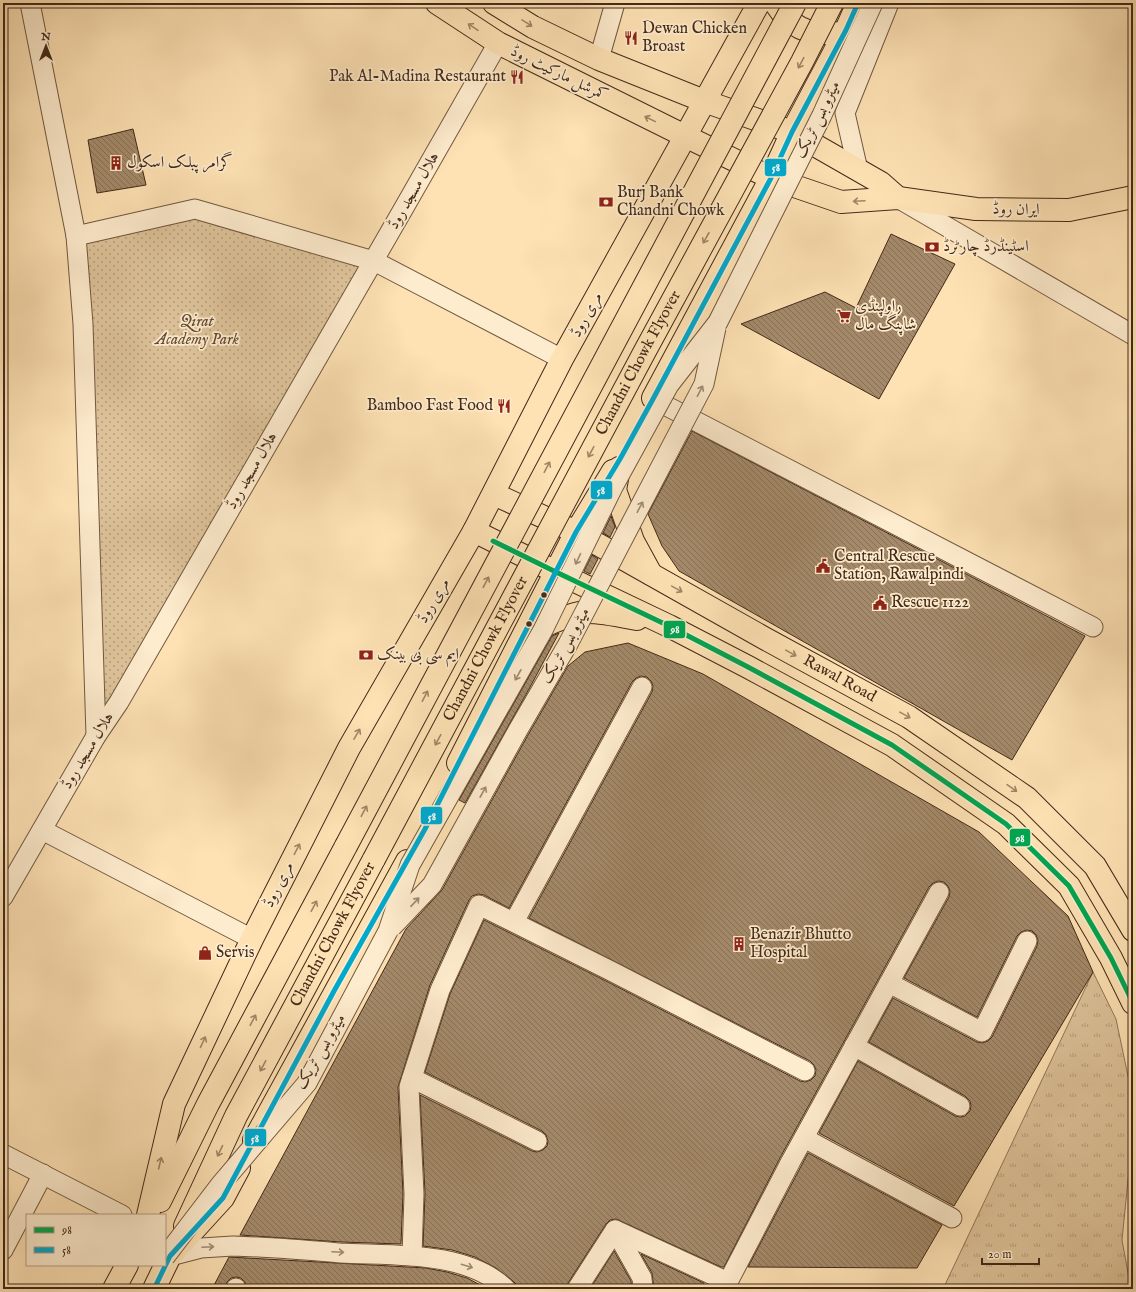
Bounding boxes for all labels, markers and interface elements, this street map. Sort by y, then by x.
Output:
place label: Dewan Chicken Broast [642,19,747,57]
one-way arrow [521,20,533,28]
one-way arrow [468,23,479,31]
north arrow [26,26,66,66]
text: N [40,30,51,44]
restaurant icon: Dewan Chicken Broast [623,30,639,46]
street label: کمرشل مارکیٹ روڈ [507,41,612,106]
one-way arrow [797,57,805,69]
place label: Pak Al-Madina Restaurant [329,67,507,87]
restaurant icon: Pak Al-Madina Restaurant [509,69,525,85]
street label: میٹرو بس ٹریک [791,78,845,162]
one-way arrow [645,115,657,122]
street label: ہلال مسجد روڈ [383,148,444,233]
place label: گرامر پبلک اسکول [127,151,233,174]
building icon: گرامر پبلک اسکول [108,155,124,171]
line badge: 58 [764,158,787,177]
text: 58 [772,161,780,175]
place label: Burj Bank Chandni Chowk [617,183,725,221]
bank icon: Burj Bank Chandni Chowk [598,194,614,210]
one-way arrow [853,197,866,204]
street label: ایران روڈ [992,199,1040,220]
one-way arrow [701,232,709,244]
place label: اسٹینڈرڈ چارٹرڈ [943,236,1029,257]
bank icon: اسٹینڈرڈ چارٹرڈ [924,239,940,255]
street label: Chandni Chowk Flyover [592,287,686,439]
street label: مری روڈ [566,288,608,341]
place label: راولپنڈی شاپنگ مال [855,296,916,336]
supermarket icon: راولپنڈی شاپنگ مال [836,308,852,324]
park label: Qirat Academy Park [153,312,239,350]
one-way arrow [697,385,704,397]
place label: Bamboo Fast Food [367,396,493,416]
restaurant icon: Bamboo Fast Food [496,398,512,414]
street label: ہلال مسجد روڈ [221,428,282,513]
one-way arrow [587,446,595,458]
one-way arrow [544,461,551,473]
line badge: 58 [590,480,613,500]
text: 58 [597,484,605,498]
one-way arrow [637,501,645,513]
place label: Central Rescue Station, Rawalpindi [834,547,964,585]
one-way arrow [574,553,581,565]
public building icon: Central Rescue Station, Rawalpindi [815,558,831,574]
street label: Chandni Chowk Flyover [439,573,533,725]
street label: مری روڈ [412,574,455,627]
one-way arrow [483,576,490,588]
one-way arrow [671,586,683,594]
unlabelled marker [539,590,549,600]
place label: Rescue 1122 [891,593,969,613]
public building icon: Rescue 1122 [872,595,888,611]
street label: میٹرو بس ٹریک [537,604,595,688]
unlabelled marker [524,619,534,629]
line badge: 98 [663,620,686,639]
text: 98 [669,623,680,637]
place label: ایم سی بی بینک [377,645,459,668]
bank icon: ایم سی بی بینک [358,647,374,663]
one-way arrow [785,649,797,657]
street label: Rawal Road [799,651,880,707]
one-way arrow [513,669,521,681]
one-way arrow [422,691,429,703]
street label: ہلال مسجد روڈ [56,708,119,793]
one-way arrow [899,711,911,719]
one-way arrow [354,728,362,740]
one-way arrow [434,733,442,745]
one-way arrow [1007,784,1018,792]
one-way arrow [480,786,488,798]
one-way arrow [361,805,368,817]
line badge: 58 [420,806,443,825]
text: 58 [428,810,436,824]
line badge: 98 [1009,828,1031,847]
text: 98 [1014,832,1025,846]
one-way arrow [294,844,302,856]
street label: مری روڈ [258,858,299,911]
street label: Chandni Chowk Flyover [286,859,380,1011]
one-way arrow [410,897,420,907]
one-way arrow [311,900,318,912]
place label: Benazir Bhutto Hospital [750,925,852,963]
building icon: Benazir Bhutto Hospital [731,936,747,952]
place label: Servis [216,943,255,963]
shop icon: Servis [197,945,213,961]
street label: میٹرو بس ٹریک [291,1011,351,1093]
one-way arrow [250,1015,257,1027]
one-way arrow [200,1036,207,1048]
one-way arrow [259,1060,267,1072]
line badge: 58 [244,1128,267,1147]
text: 58 [251,1132,259,1146]
one-way arrow [216,1145,223,1157]
one-way arrow [156,1157,164,1170]
legend [26,1214,166,1266]
text: 98 [61,1223,72,1238]
scale bar [982,1240,1039,1266]
text: 58 [62,1243,71,1258]
one-way arrow [201,1244,214,1251]
text: 20 m [988,1247,1011,1262]
one-way arrow [331,1249,344,1256]
one-way arrow [460,1263,473,1270]

